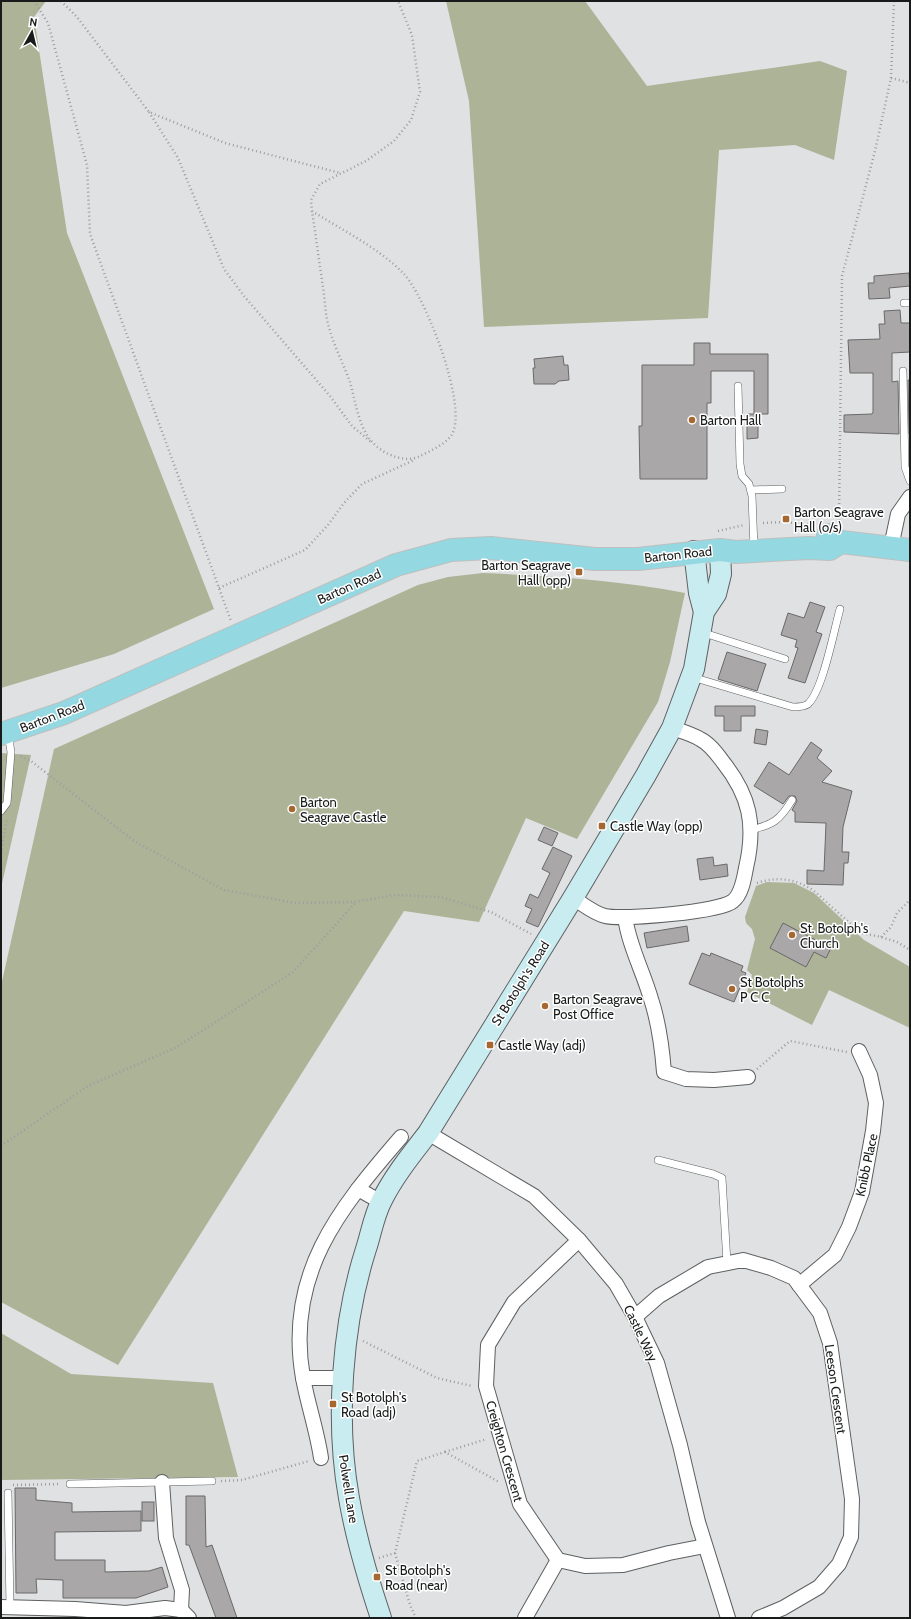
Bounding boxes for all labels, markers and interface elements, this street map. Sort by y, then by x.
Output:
north arrow [12,12,52,52]
text: N [29,15,38,30]
place label: Barton Hall [700,412,761,428]
marker: Barton Hall [687,415,697,425]
place label: Barton Seagrave Hall (o/s) [794,504,884,535]
marker: Barton Seagrave Hall (o/s) [781,514,791,524]
street label: Barton Road [643,542,713,566]
place label: Barton Seagrave Hall (opp) [481,557,571,588]
street label: Barton Road [315,565,383,607]
marker: Barton Seagrave Hall (opp) [574,567,584,577]
street label: Barton Road [17,696,87,736]
place label: Barton Seagrave Castle [300,794,387,825]
marker: Barton Seagrave Castle [287,804,297,814]
place label: Castle Way (opp) [610,818,703,834]
marker: Castle Way (opp) [597,821,607,831]
place label: St. Botolph's Church [800,920,869,951]
marker: St. Botolph's Church [787,930,797,940]
street label: St Botolph's Road [488,938,552,1028]
place label: St Botolphs P C C [740,974,804,1005]
marker: St Botolphs P C C [727,984,737,994]
place label: Barton Seagrave Post Office [553,991,643,1022]
marker: Barton Seagrave Post Office [540,1001,550,1011]
place label: Castle Way (adj) [498,1037,586,1054]
marker: Castle Way (adj) [485,1040,495,1050]
street label: Knibb Place [852,1132,881,1198]
street label: Castle Way [620,1302,662,1364]
street label: Leeson Crescent [822,1343,850,1435]
place label: St Botolph's Road (adj) [341,1389,407,1421]
marker: St Botolph's Road (adj) [328,1399,338,1409]
street label: Creighton Crescent [483,1399,527,1504]
street label: Polwell Lane [336,1454,362,1525]
place label: St Botolph's Road (near) [385,1562,451,1593]
marker: St Botolph's Road (near) [372,1572,382,1582]

